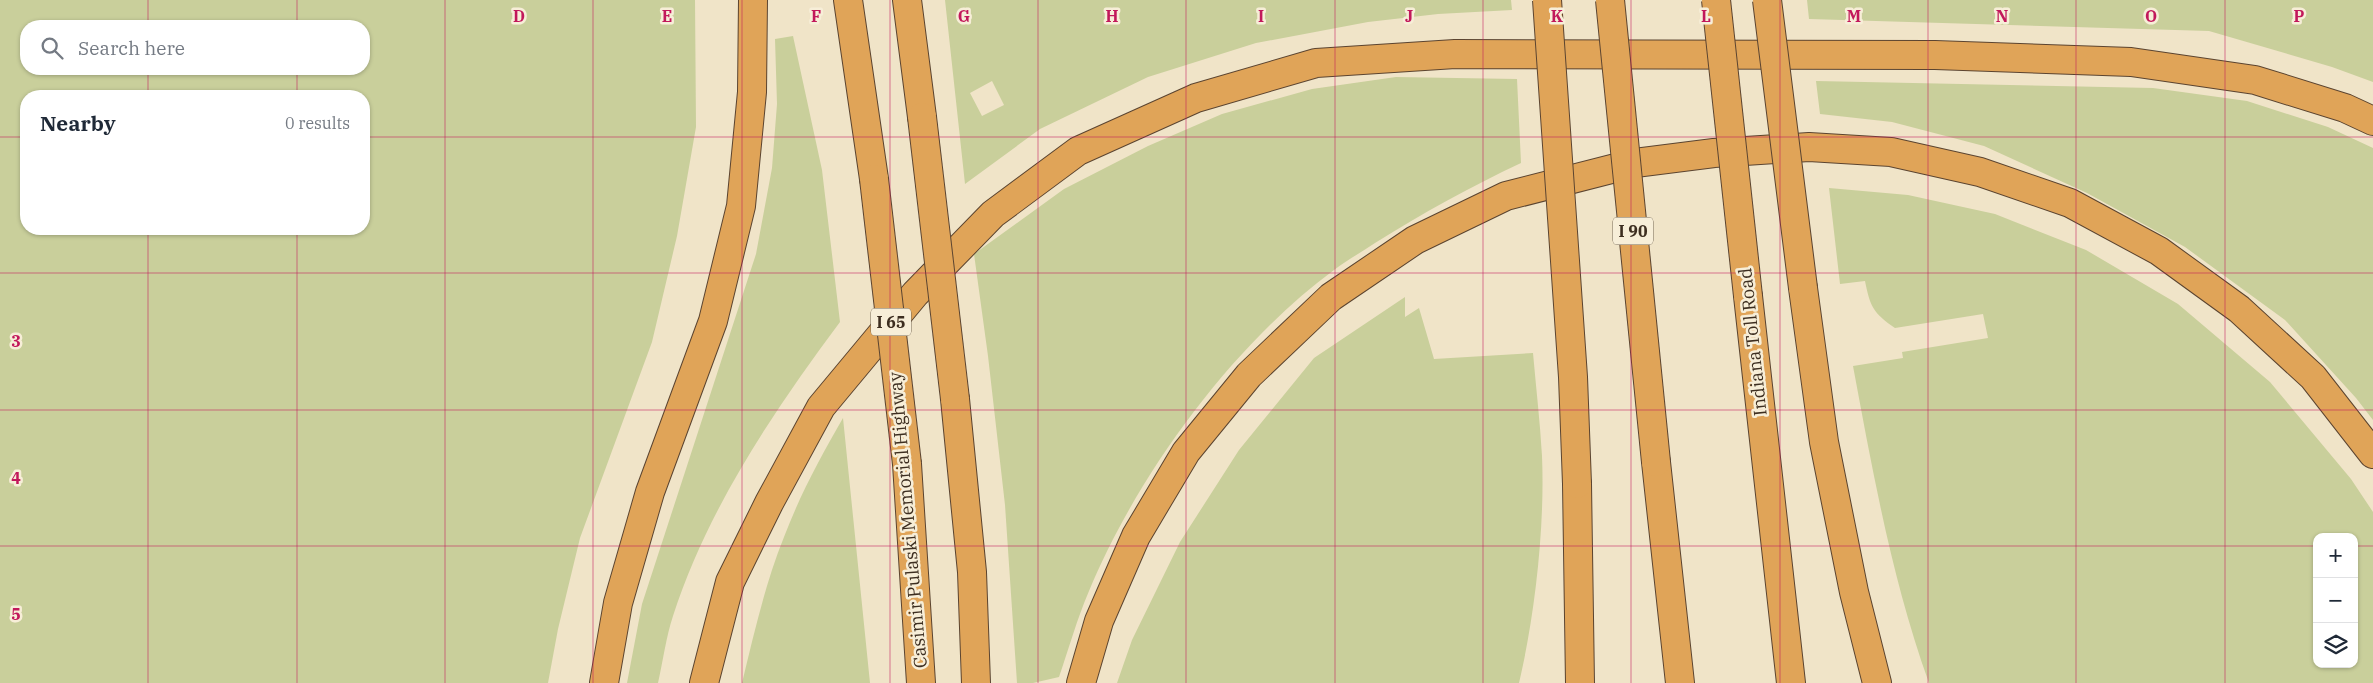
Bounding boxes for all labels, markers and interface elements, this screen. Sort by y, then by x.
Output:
text: D [513,6,525,26]
text: E [662,6,672,26]
text: F [811,6,821,26]
text: G [958,6,970,26]
text: H [1106,6,1119,26]
text: I [1258,6,1264,26]
text: J [1405,6,1413,26]
text: K [1551,6,1564,26]
text: L [1701,6,1711,26]
text: M [1847,6,1861,26]
text: N [1996,6,2008,26]
text: O [2145,6,2157,26]
text: P [2294,6,2305,26]
search box [20,20,370,75]
icon: search [38,34,66,62]
text: Search here [78,36,185,60]
text: Nearby [40,109,116,137]
text: 0 results [285,113,350,133]
road number: I 90 [1613,218,1653,245]
street label: Indiana Toll Road [1733,267,1772,417]
road number: I 65 [871,308,911,336]
text: 3 [11,331,21,351]
street label: Casimir Pulaski Memorial Highway [883,371,932,669]
text: 4 [11,468,21,488]
map controls [2313,533,2358,668]
button: + [2313,533,2358,578]
button: − [2313,578,2358,623]
text: 5 [11,604,21,624]
button: layers [2313,623,2358,668]

